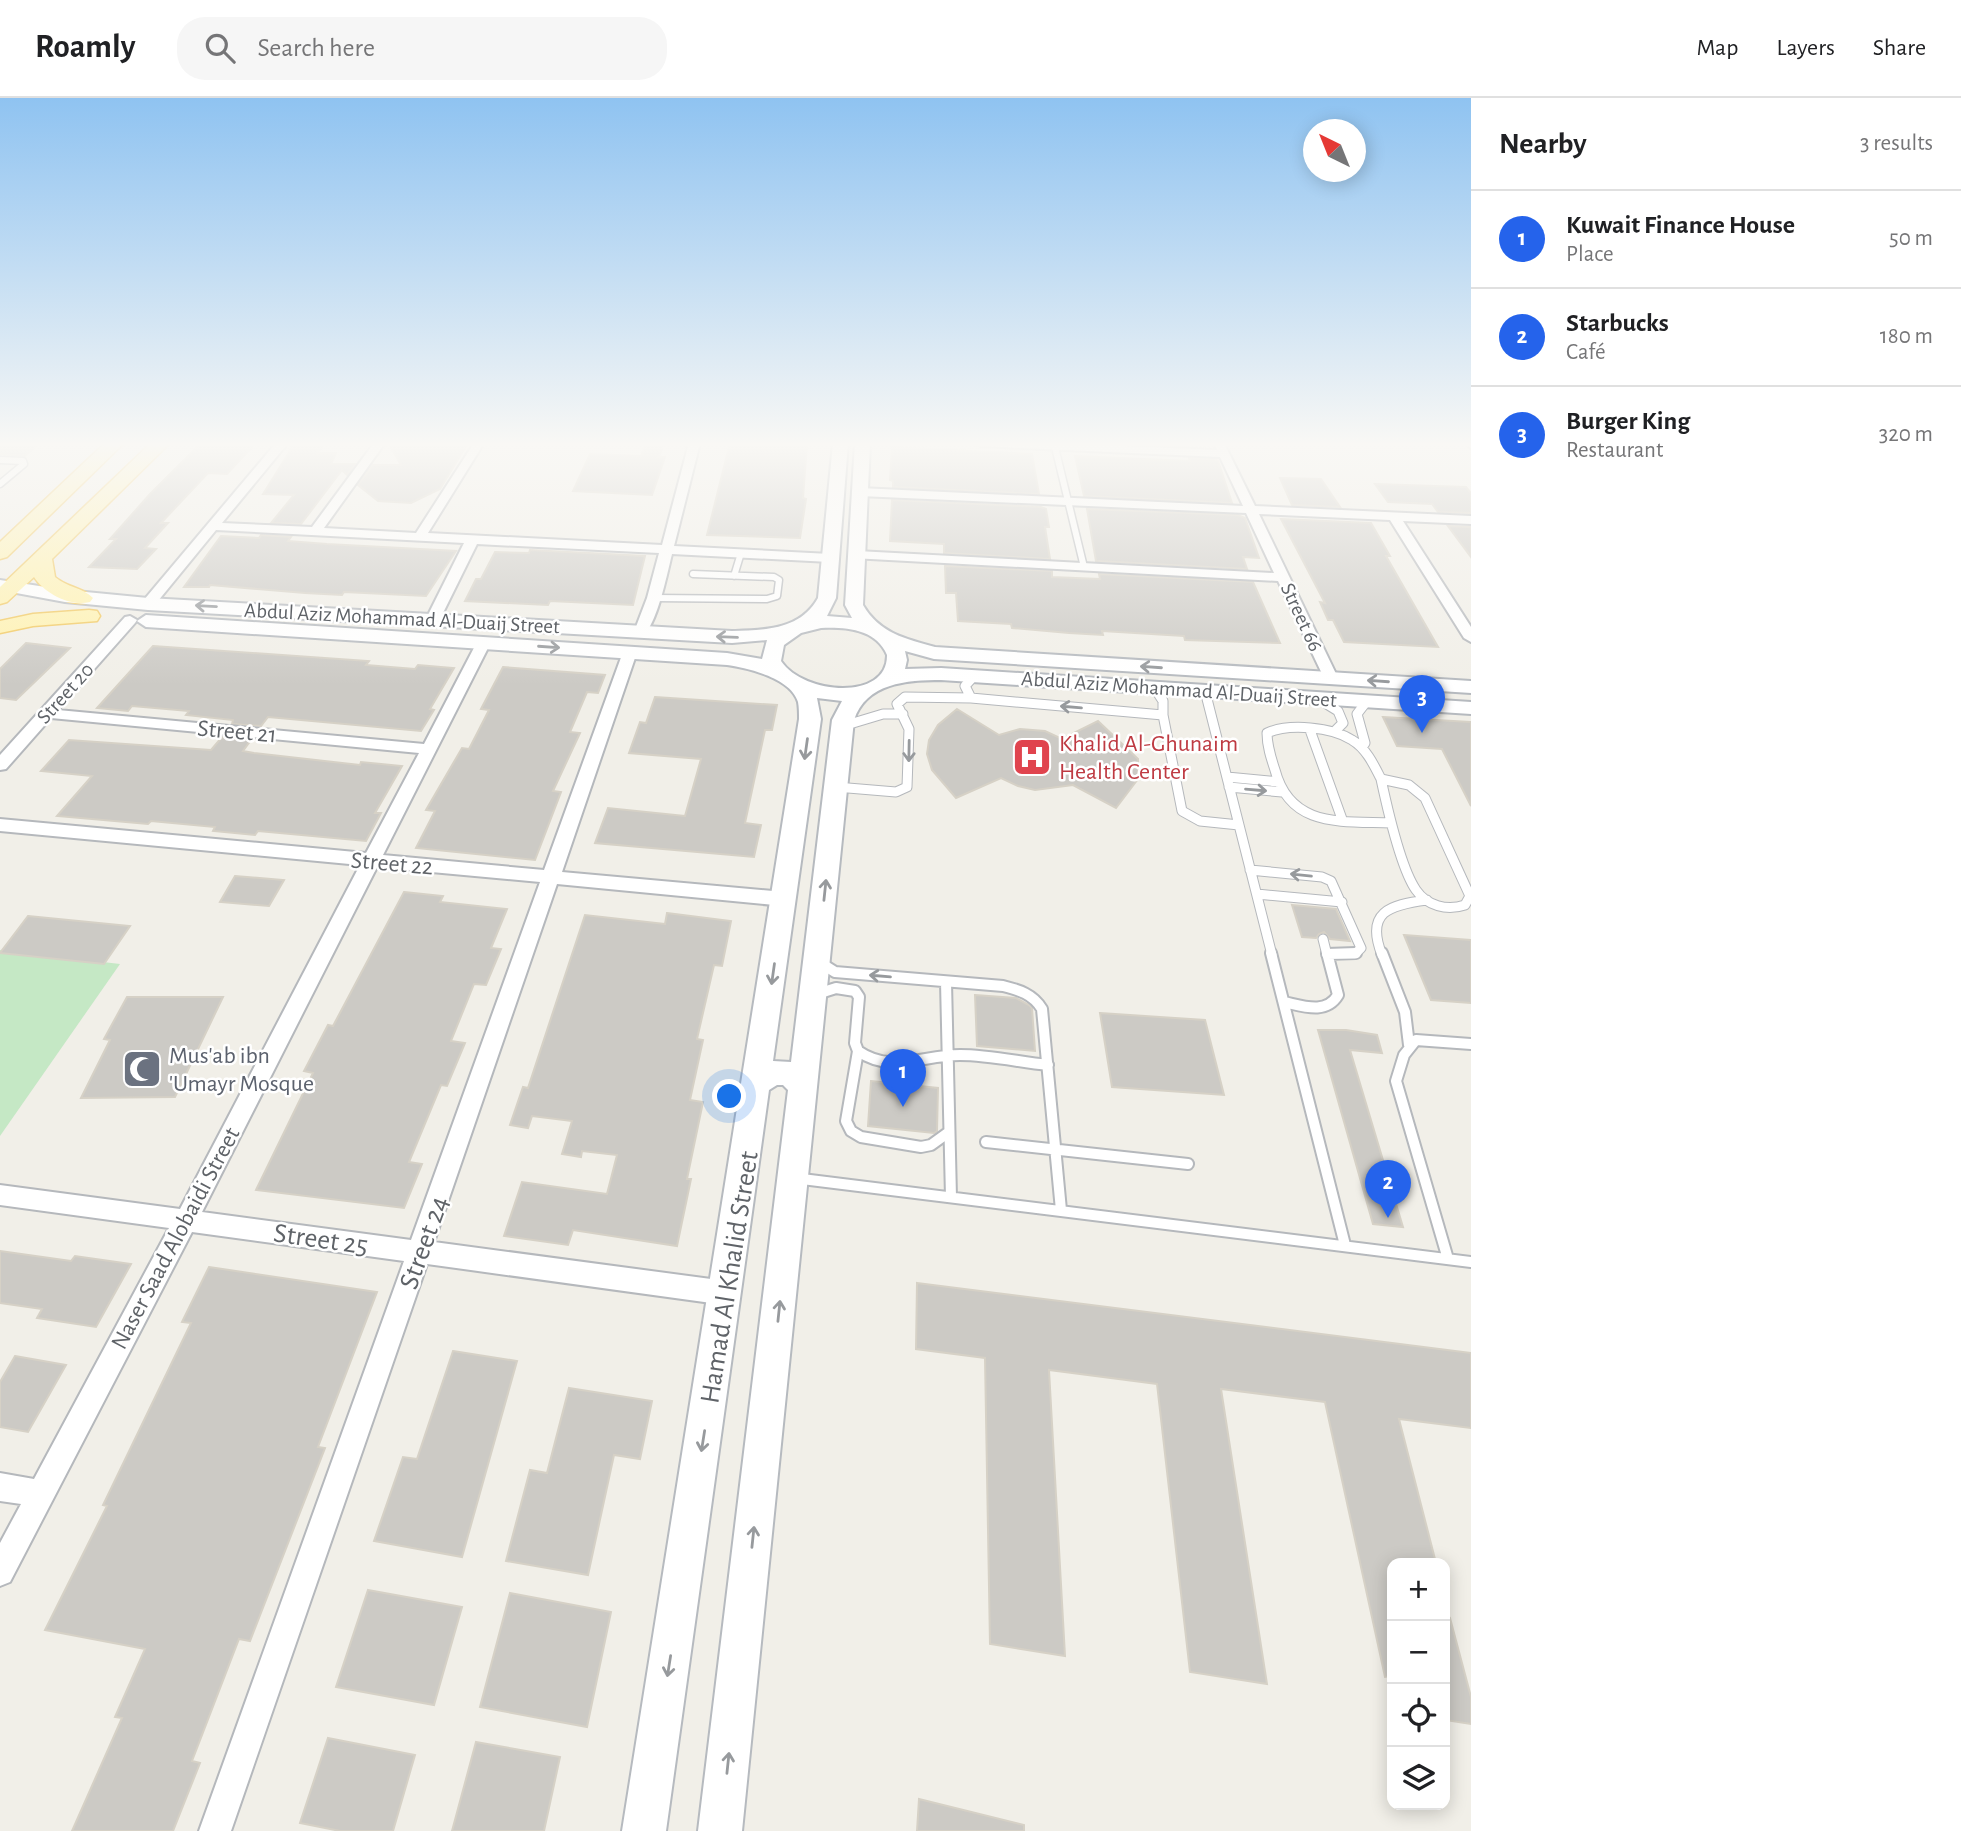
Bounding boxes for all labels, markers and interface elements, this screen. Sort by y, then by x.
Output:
search box [177,17,667,80]
icon: search [201,29,239,67]
text: Roamly [35,31,135,64]
text: Search here [257,35,375,61]
text: Map [1696,36,1738,60]
text: Layers [1776,36,1835,60]
text: Share [1873,36,1926,60]
north arrow [1303,119,1366,182]
text: Nearby [1499,129,1587,159]
text: 3 results [1860,132,1933,155]
text: Kuwait Finance House [1566,212,1795,238]
text: 1 [1518,227,1526,250]
text: 50 m [1889,227,1933,250]
text: Place [1566,243,1614,266]
text: Starbucks [1566,310,1669,336]
text: 2 [1517,325,1527,348]
text: 180 m [1880,325,1933,348]
text: Café [1566,341,1606,364]
text: Burger King [1566,408,1690,434]
text: 3 [1517,423,1527,446]
text: 320 m [1879,423,1933,446]
text: Restaurant [1566,439,1663,462]
street label: Street 66 [1277,580,1326,655]
one-way arrow [195,600,218,613]
street label: Abdul Aziz Mohammad Al-Duaij Street [244,600,561,637]
one-way arrow [715,630,738,643]
one-way arrow [537,641,559,654]
street label: Street 20 [33,659,98,728]
one-way arrow [1140,660,1163,673]
street label: Abdul Aziz Mohammad Al-Duaij Street [1021,668,1338,711]
one-way arrow [1368,674,1390,687]
pin: 3 [1399,675,1445,733]
one-way arrow [1060,700,1083,713]
street label: Street 21 [196,717,278,747]
place label: Khalid Al-Ghunaim Health Center [1059,732,1238,784]
hospital icon: Khalid Al-Ghunaim Health Center [1011,736,1053,778]
one-way arrow [799,737,812,760]
one-way arrow [902,739,916,762]
one-way arrow [1244,783,1266,796]
street label: Street 22 [350,848,434,880]
one-way arrow [1290,868,1313,881]
one-way arrow [818,879,831,902]
one-way arrow [766,962,779,985]
one-way arrow [869,969,891,982]
place label: Mus'ab ibn 'Umayr Mosque [169,1044,314,1096]
mosque icon: Mus'ab ibn 'Umayr Mosque [121,1048,163,1090]
pin: 1 [880,1049,926,1107]
your location [712,1079,746,1113]
street label: Naser Saad Alobaidi Street [107,1123,245,1353]
street label: Hamad Al Khalid Street [696,1149,764,1405]
pin: 2 [1365,1160,1411,1218]
street label: Street 24 [395,1192,455,1293]
street label: Street 25 [272,1220,370,1260]
one-way arrow [772,1300,785,1323]
one-way arrow [696,1430,709,1452]
one-way arrow [747,1526,760,1549]
map controls [1387,1558,1450,1810]
button: + [1387,1558,1450,1621]
button: − [1387,1621,1450,1684]
one-way arrow [662,1654,675,1677]
button: locate [1387,1684,1450,1747]
button: layers [1387,1747,1450,1810]
one-way arrow [722,1752,735,1775]

